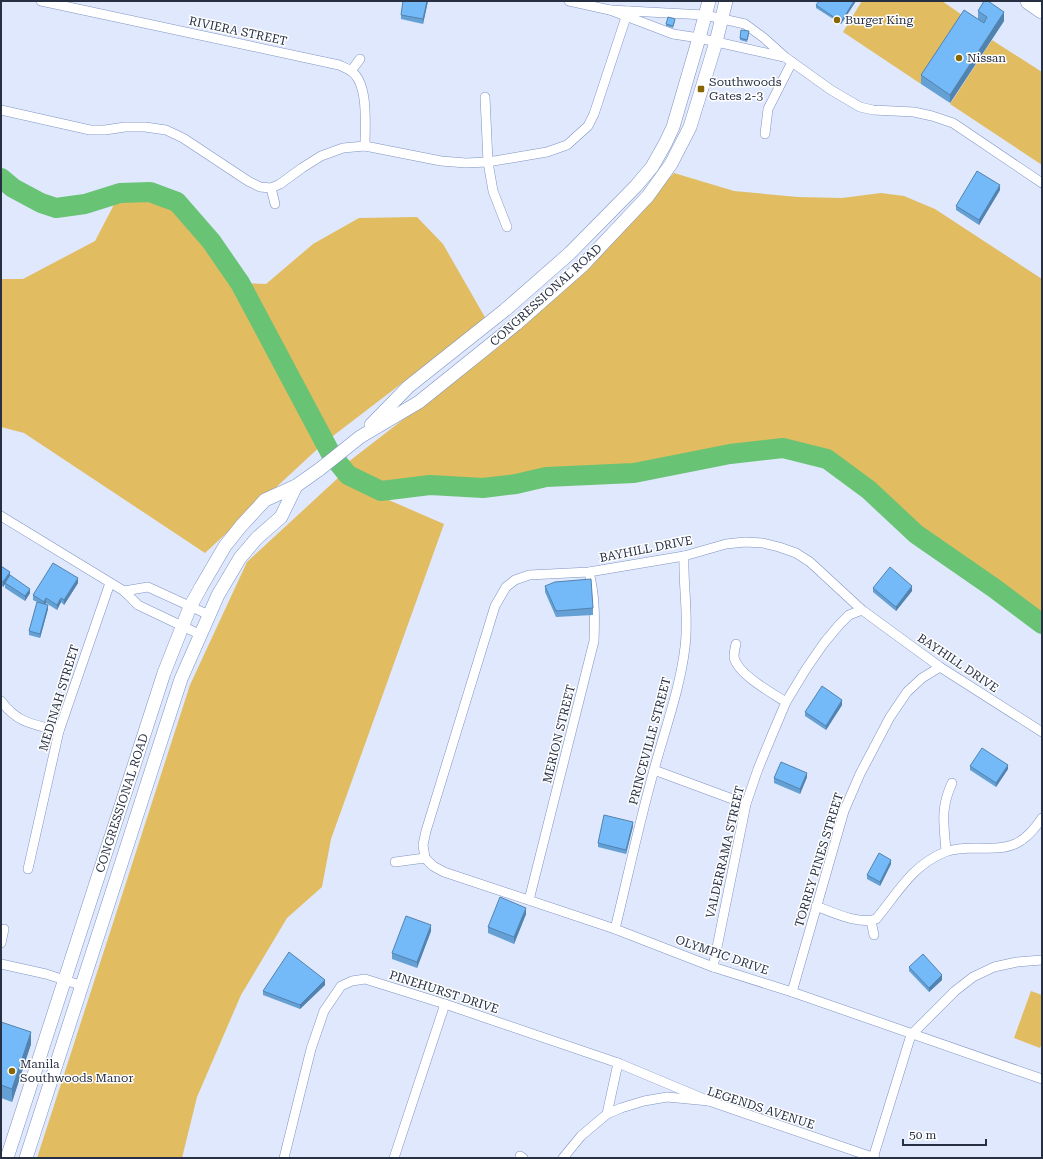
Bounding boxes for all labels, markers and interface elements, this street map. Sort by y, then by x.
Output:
place label: Burger King [845,13,914,27]
street label: RIVIERA STREET [188,14,288,48]
marker: Burger King [832,15,842,25]
place label: Nissan [967,51,1006,65]
marker: Nissan [954,53,964,63]
place label: Southwoods Gates 2-3 [709,75,782,103]
marker: Southwoods Gates 2-3 [696,84,706,94]
street label: CONGRESSIONAL ROAD [487,241,605,349]
street label: BAYHILL DRIVE [598,533,694,565]
street label: BAYHILL DRIVE [915,631,1001,695]
street label: MEDINAH STREET [36,643,82,753]
street label: PRINCEVILLE STREET [626,676,674,806]
street label: MERION STREET [540,683,578,785]
street label: CONGRESSIONAL ROAD [93,732,151,874]
street label: VALDERRAMA STREET [703,784,747,920]
street label: TORREY PINES STREET [792,791,846,929]
street label: OLYMPIC DRIVE [673,932,771,978]
street label: PINEHURST DRIVE [388,968,500,1016]
place label: Manila Southwoods Manor [20,1057,133,1085]
marker: Manila Southwoods Manor [7,1066,17,1076]
street label: LEGENDS AVENUE [706,1084,816,1132]
scale bar [903,1121,986,1147]
text: 50 m [909,1128,936,1142]

